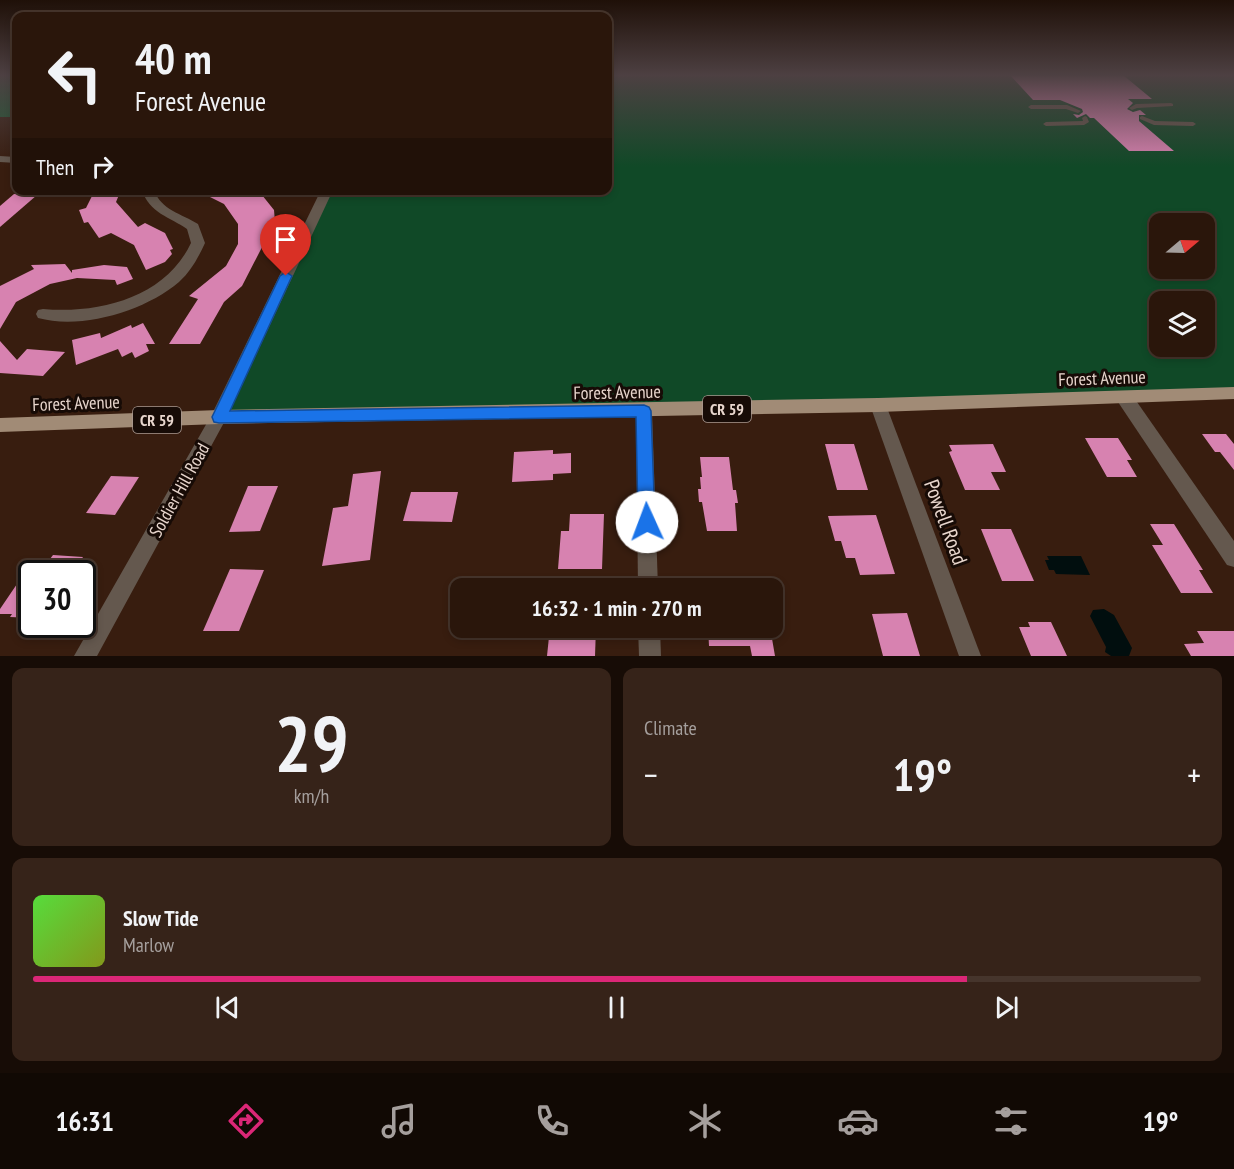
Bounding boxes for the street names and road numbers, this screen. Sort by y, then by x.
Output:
street label: Forest Avenue [1058,365,1146,391]
street label: Forest Avenue [573,380,661,404]
street label: Forest Avenue [32,390,120,416]
road number: CR 59 [703,396,751,422]
road number: CR 59 [133,407,181,433]
street label: Soldier Hill Road [144,439,214,541]
street label: Powell Road [918,476,974,568]

